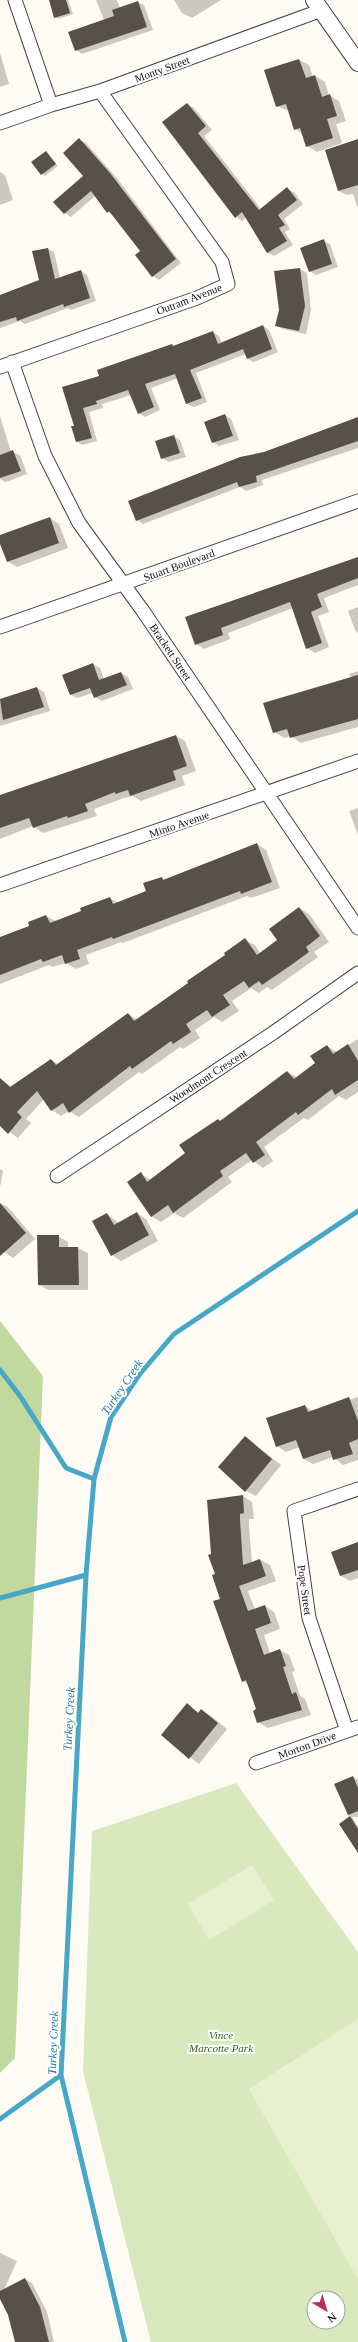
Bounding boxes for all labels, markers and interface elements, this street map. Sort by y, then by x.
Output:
street label: Monty Street [133,53,191,85]
street label: Outram Avenue [155,281,224,317]
street label: Stuart Boulevard [142,546,217,583]
street label: Brackett Street [148,621,194,683]
street label: Minto Avenue [148,808,211,840]
street label: Woodmont Crescent [167,1046,249,1106]
water label: Turkey Creek [98,1356,146,1417]
street label: Pope Street [296,1564,314,1616]
water label: Turkey Creek [60,1686,78,1751]
street label: Morton Drive [276,1729,338,1761]
water label: Turkey Creek [45,2010,61,2075]
park label: Vince Marcotte Park [188,2029,254,2054]
north arrow [306,2290,346,2330]
text: N [325,2311,339,2325]

